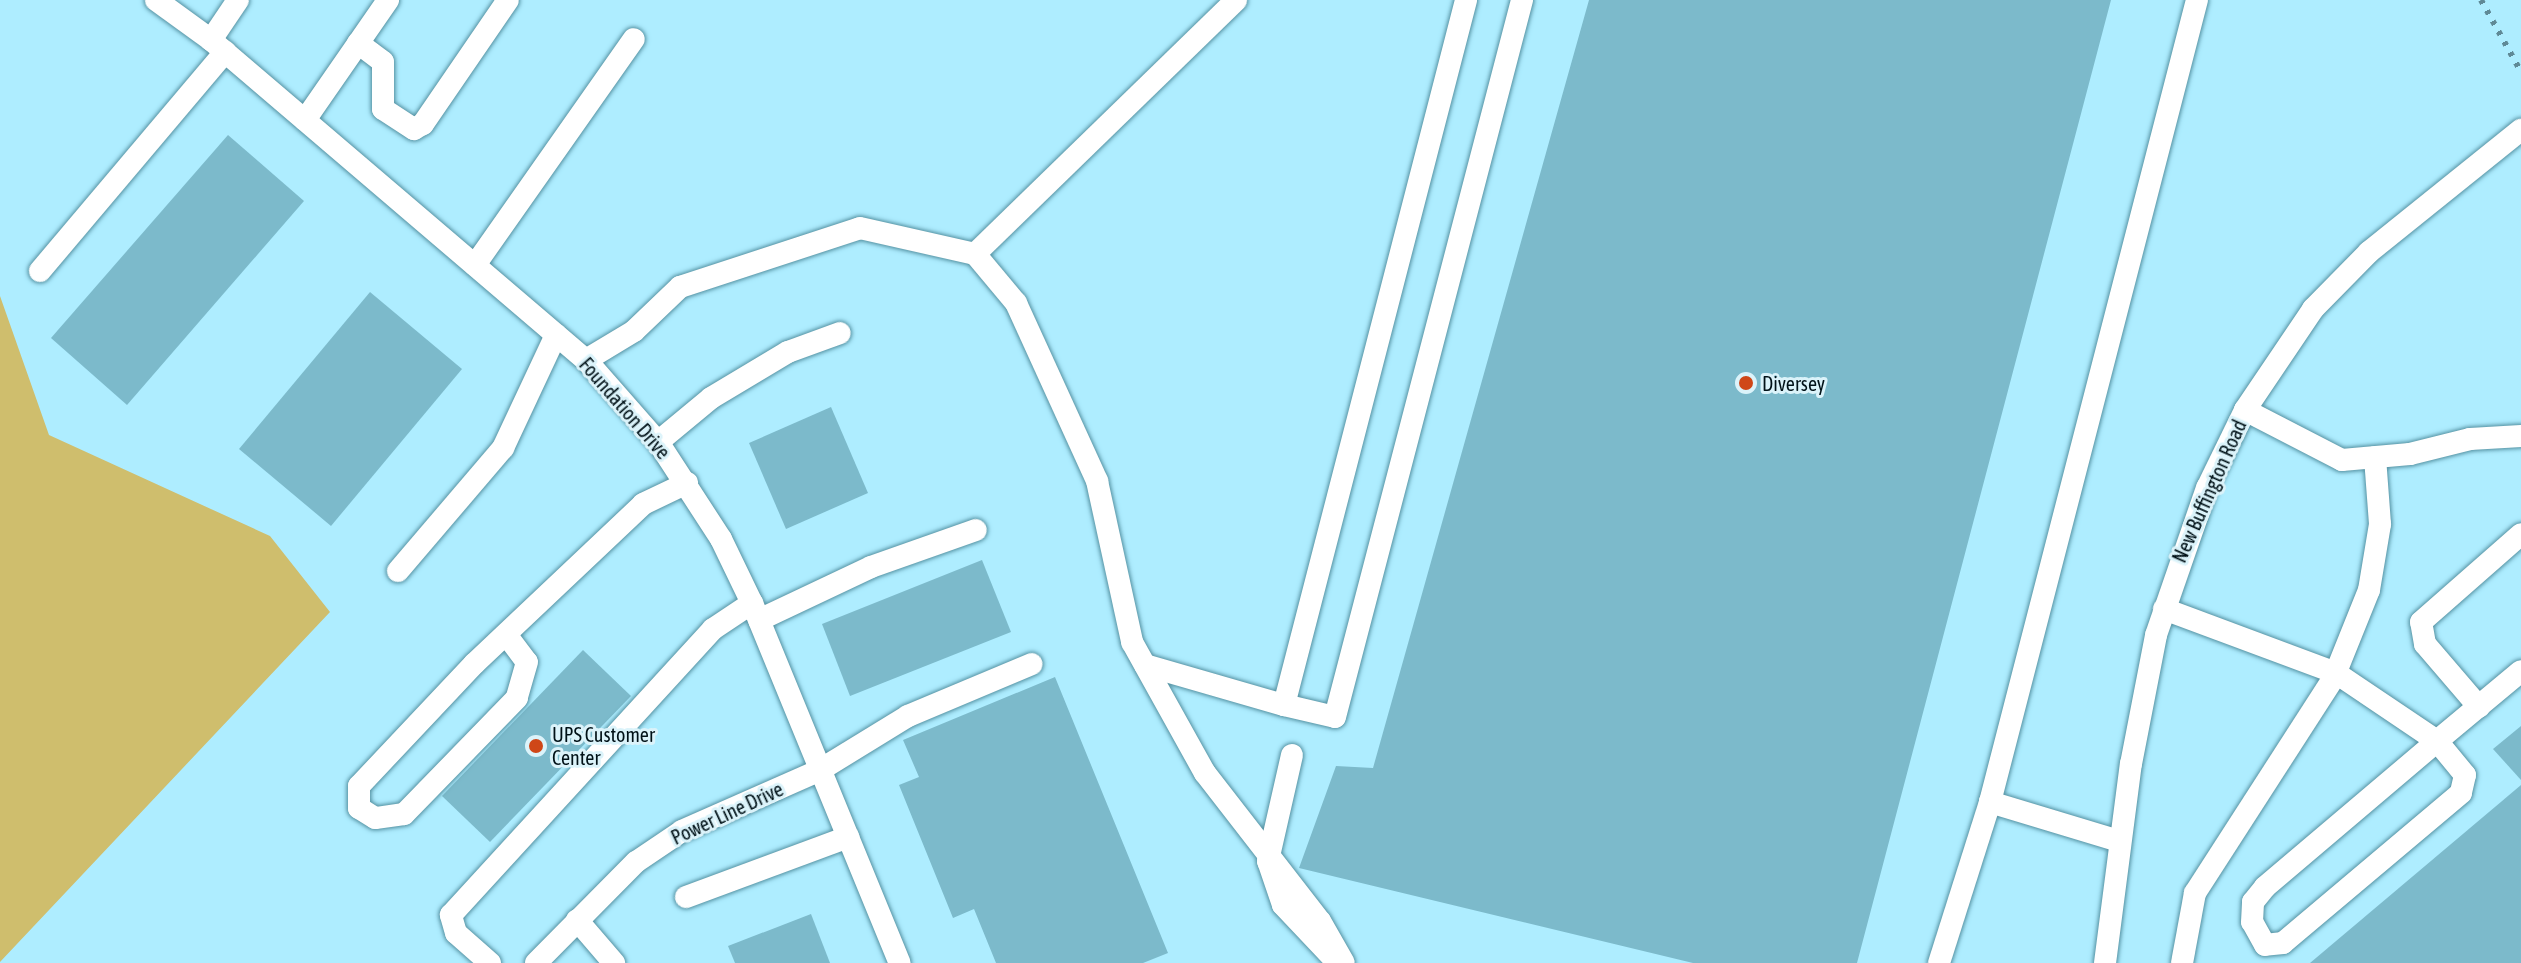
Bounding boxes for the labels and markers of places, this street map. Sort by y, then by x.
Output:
place label: Diversey [1762,371,1825,395]
marker: Diversey [1737,374,1755,392]
place label: UPS Customer Center [552,722,655,769]
marker: UPS Customer Center [527,737,545,755]

